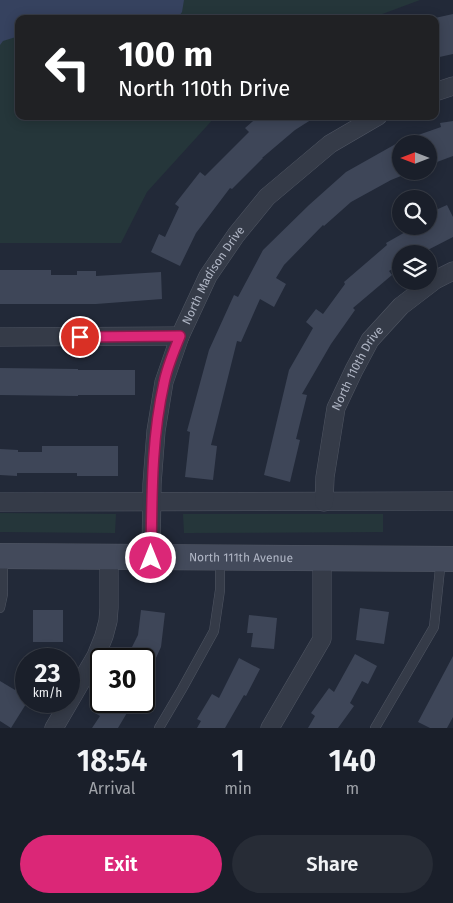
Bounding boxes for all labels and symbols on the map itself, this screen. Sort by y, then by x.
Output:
north arrow [392,135,438,180]
street label: North Madison Drive [179,223,247,327]
pin [59,316,101,358]
street label: North 110th Drive [329,323,386,413]
position arrow [124,531,176,583]
street label: North 111th Avenue [189,550,293,565]
speed limit sign: 30 [90,648,155,713]

